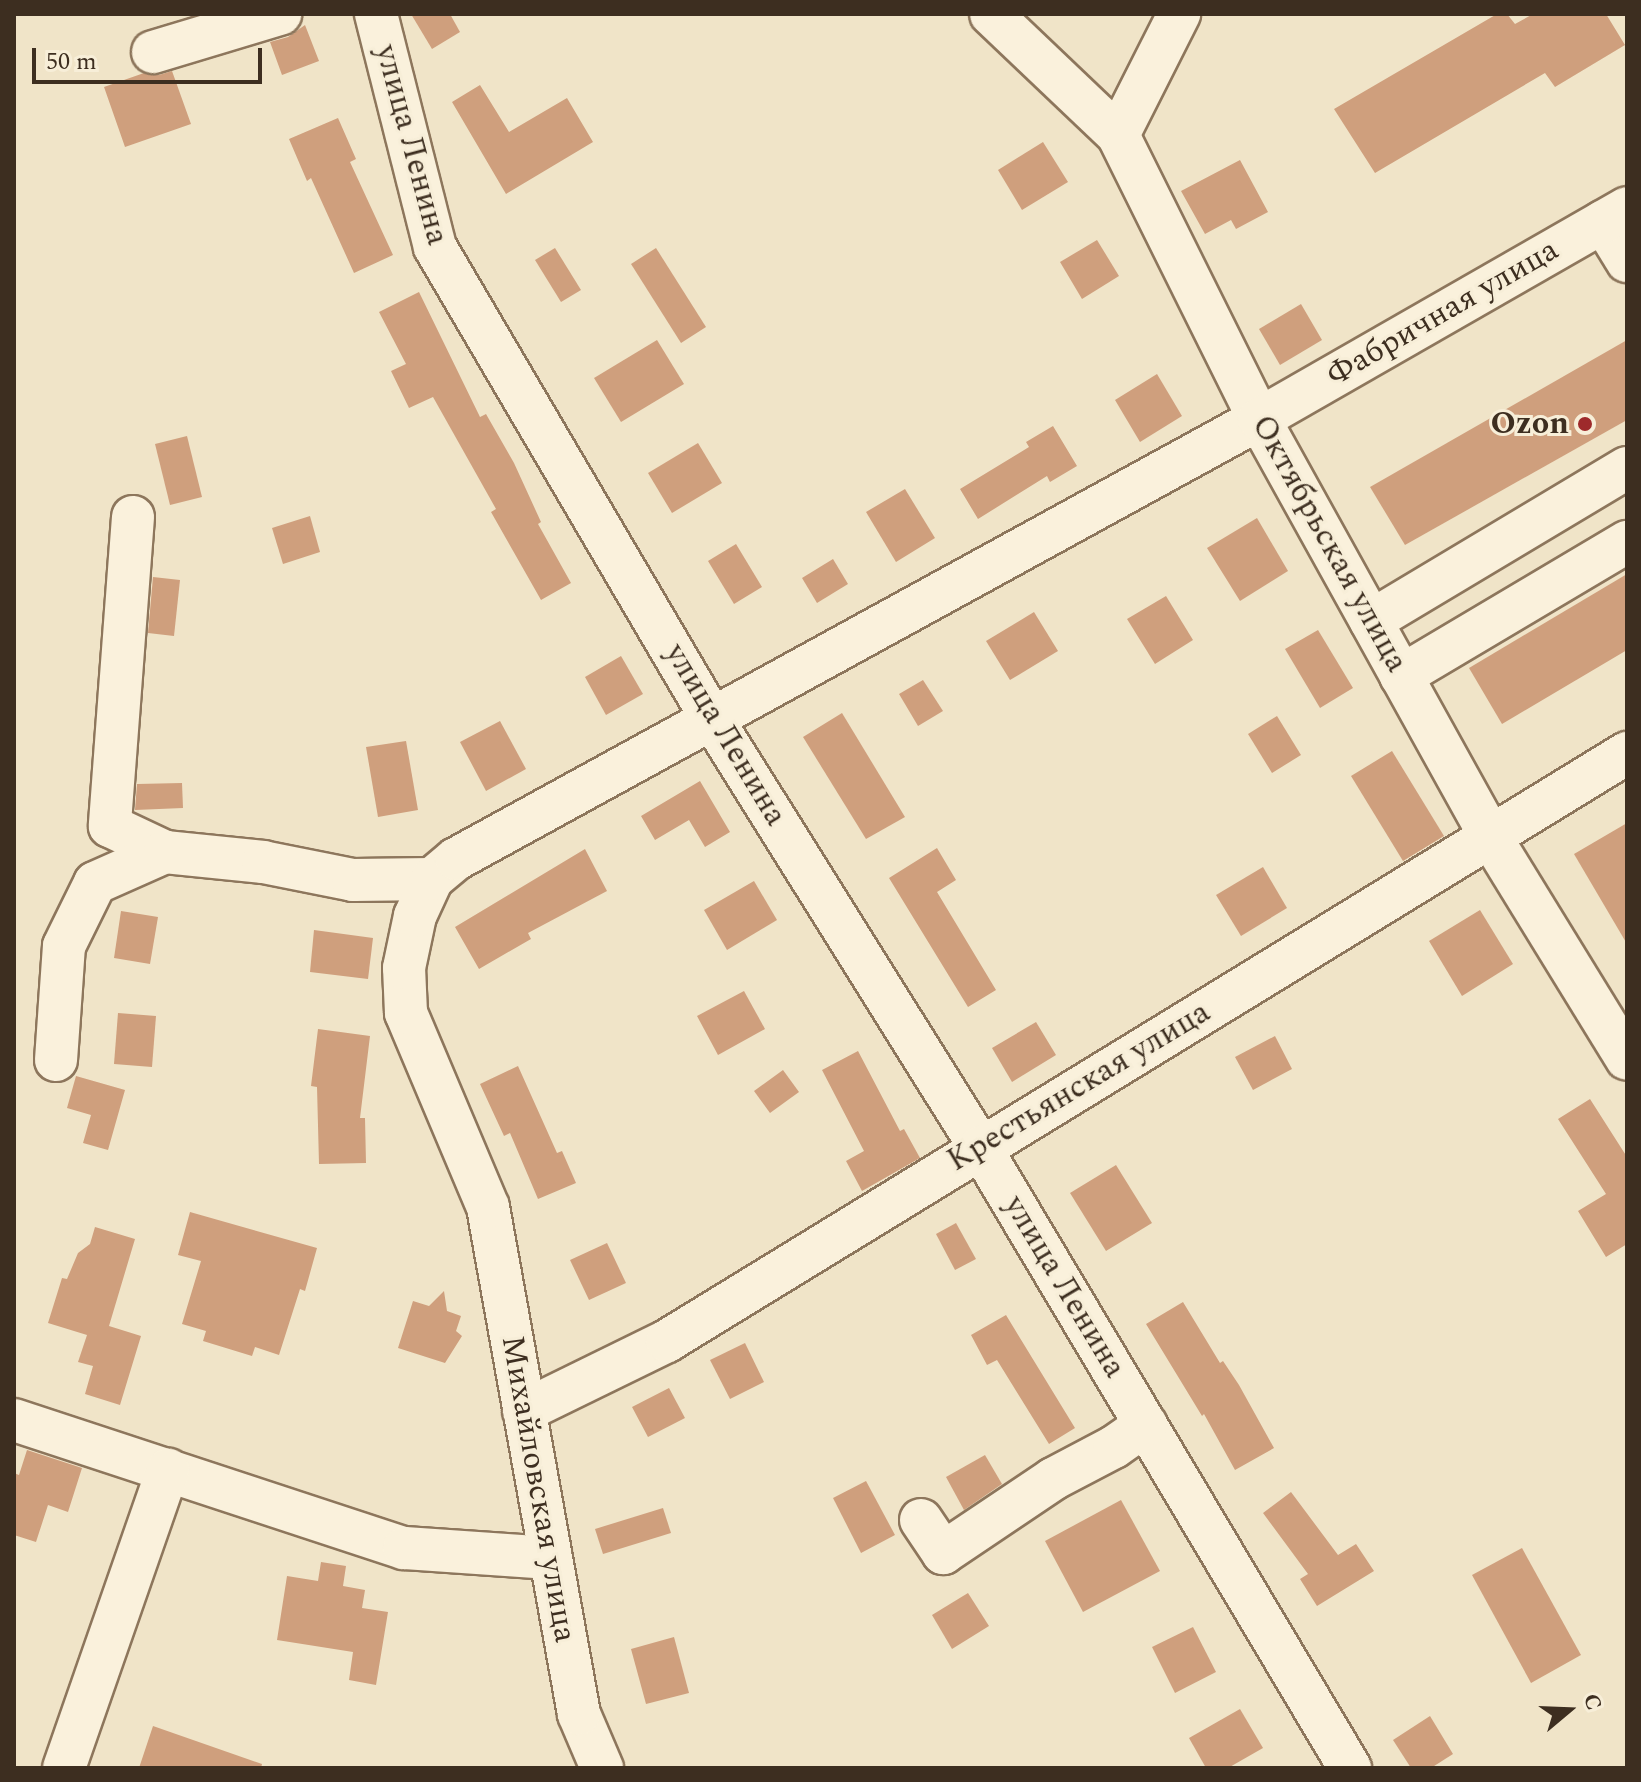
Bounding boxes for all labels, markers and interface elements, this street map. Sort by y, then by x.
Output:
scale bar [36,32,266,82]
street label: улица Ленина [366,41,456,249]
text: 50 m [46,44,97,80]
street label: Фабричная улица [1320,231,1566,395]
place label: Ozon [1491,405,1569,443]
street label: Октябрьская улица [1242,409,1416,679]
marker: Ozon [1576,415,1594,433]
street label: улица Ленина [656,637,794,833]
street label: Крестьянская улица [941,993,1217,1181]
street label: улица Ленина [995,1189,1133,1385]
street label: Михайловская улица [492,1333,584,1645]
north arrow [1529,1670,1609,1750]
text: С [1574,1689,1610,1715]

